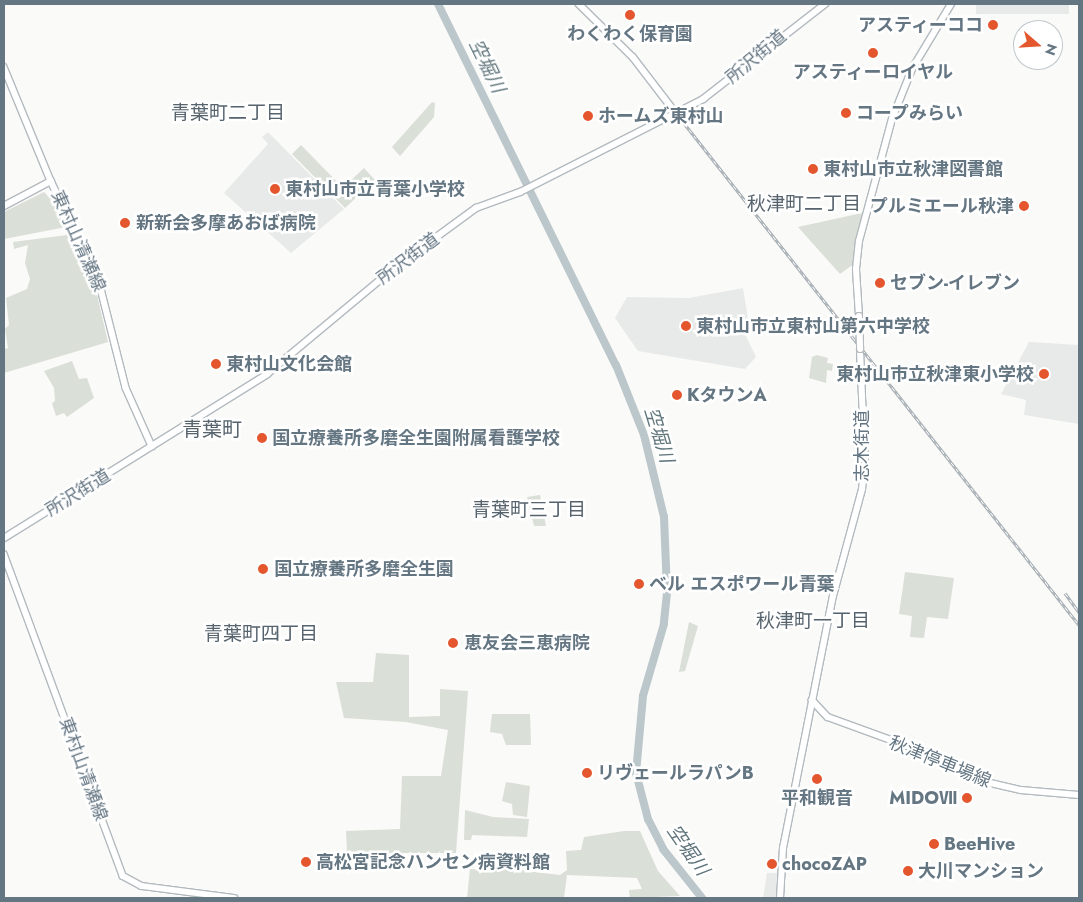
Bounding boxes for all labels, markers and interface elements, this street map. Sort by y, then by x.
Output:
marker: わくわく保育園 [624,9,636,21]
place label: アスティーココ [857,14,983,36]
marker: アスティーココ [987,19,999,31]
north arrow [1013,20,1063,70]
place label: わくわく保育園 [567,23,693,45]
street label: 所沢街道 [721,26,791,88]
water label: 空堀川 [464,35,510,97]
text: N [1040,41,1063,58]
marker: アスティーロイヤル [867,47,879,59]
place label: アスティーロイヤル [792,61,954,83]
district label: 青葉町二丁目 [171,102,285,124]
place label: コープみらい [856,102,964,124]
place label: ホームズ東村山 [598,105,724,127]
marker: コープみらい [840,107,852,119]
marker: ホームズ東村山 [582,110,594,122]
place label: 東村山市立秋津図書館 [823,158,1003,180]
marker: 東村山市立秋津図書館 [807,163,819,175]
place label: 東村山市立青葉小学校 [285,178,465,200]
marker: 東村山市立青葉小学校 [269,183,281,195]
street label: 東村山清瀬線 [46,187,110,295]
district label: 秋津町二丁目 [747,193,861,215]
place label: プルミエール秋津 [870,195,1014,217]
marker: プルミエール秋津 [1018,200,1030,212]
place label: 新新会多摩あおば病院 [136,212,316,234]
marker: 新新会多摩あおば病院 [118,216,132,230]
street label: 所沢街道 [373,229,443,289]
place label: セブン-イレブン [890,272,1020,294]
marker: セブン-イレブン [874,277,886,289]
place label: 東村山市立東村山第六中学校 [696,315,930,337]
marker: 東村山市立東村山第六中学校 [680,320,692,332]
place label: 東村山文化会館 [226,353,352,375]
marker: 東村山文化会館 [210,358,222,370]
place label: 東村山市立秋津東小学校 [836,363,1034,385]
marker: 東村山市立秋津東小学校 [1038,368,1050,380]
place label: KタウンA [687,384,767,406]
marker: KタウンA [671,389,683,401]
water label: 空堀川 [640,404,678,466]
street label: 志木街道 [851,410,873,482]
district label: 青葉町 [182,417,242,441]
place label: 国立療養所多磨全生園附属看護学校 [272,427,560,449]
marker: 国立療養所多磨全生園附属看護学校 [256,432,268,444]
street label: 所沢街道 [42,465,114,521]
district label: 青葉町三丁目 [472,499,586,521]
place label: 国立療養所多磨全生園 [274,558,454,580]
marker: 国立療養所多磨全生園 [256,562,270,576]
place label: ベル エスポワール青葉 [649,573,834,595]
marker: ベル エスポワール青葉 [633,578,645,590]
district label: 秋津町一丁目 [756,610,870,632]
district label: 青葉町四丁目 [204,623,318,645]
place label: 恵友会三恵病院 [464,632,590,654]
marker: 恵友会三恵病院 [446,636,460,650]
street label: 東村山清瀬線 [54,715,112,823]
street label: 秋津停車場線 [886,732,994,792]
place label: リヴェールラパンB [597,762,753,784]
marker: リヴェールラパンB [581,767,593,779]
marker: 平和観音 [811,773,823,785]
place label: 平和観音 [781,787,853,809]
place label: MIDOⅦ [889,787,957,809]
marker: MIDOⅦ [961,792,973,804]
water label: 空堀川 [662,820,714,880]
place label: BeeHive [944,833,1015,855]
marker: BeeHive [928,838,940,850]
place label: 高松宮記念ハンセン病資料館 [316,851,550,873]
place label: chocoZAP [782,853,867,875]
marker: 高松宮記念ハンセン病資料館 [300,856,312,868]
marker: chocoZAP [766,858,778,870]
place label: 大川マンション [918,860,1044,882]
marker: 大川マンション [902,865,914,877]

